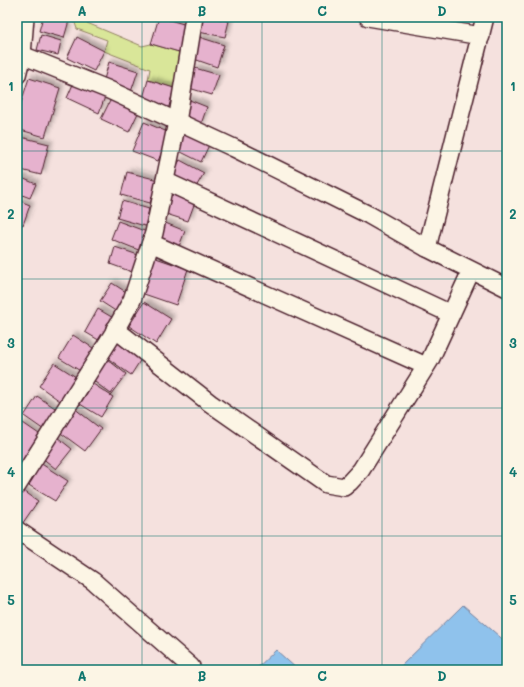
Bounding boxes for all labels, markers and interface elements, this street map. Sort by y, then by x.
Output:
text: A [77,2,87,19]
text: B [198,2,207,19]
text: C [317,2,327,19]
text: D [437,2,447,19]
text: 1 [8,77,14,94]
text: 1 [510,77,516,94]
text: 2 [7,205,15,222]
text: 2 [509,205,517,222]
text: 3 [7,334,15,351]
text: 3 [509,334,517,351]
text: 4 [7,463,15,480]
text: 4 [509,463,517,480]
text: 5 [7,591,15,608]
text: 5 [509,591,517,608]
text: A [77,667,87,684]
text: B [198,667,207,684]
text: C [317,667,327,684]
text: D [437,667,447,684]

